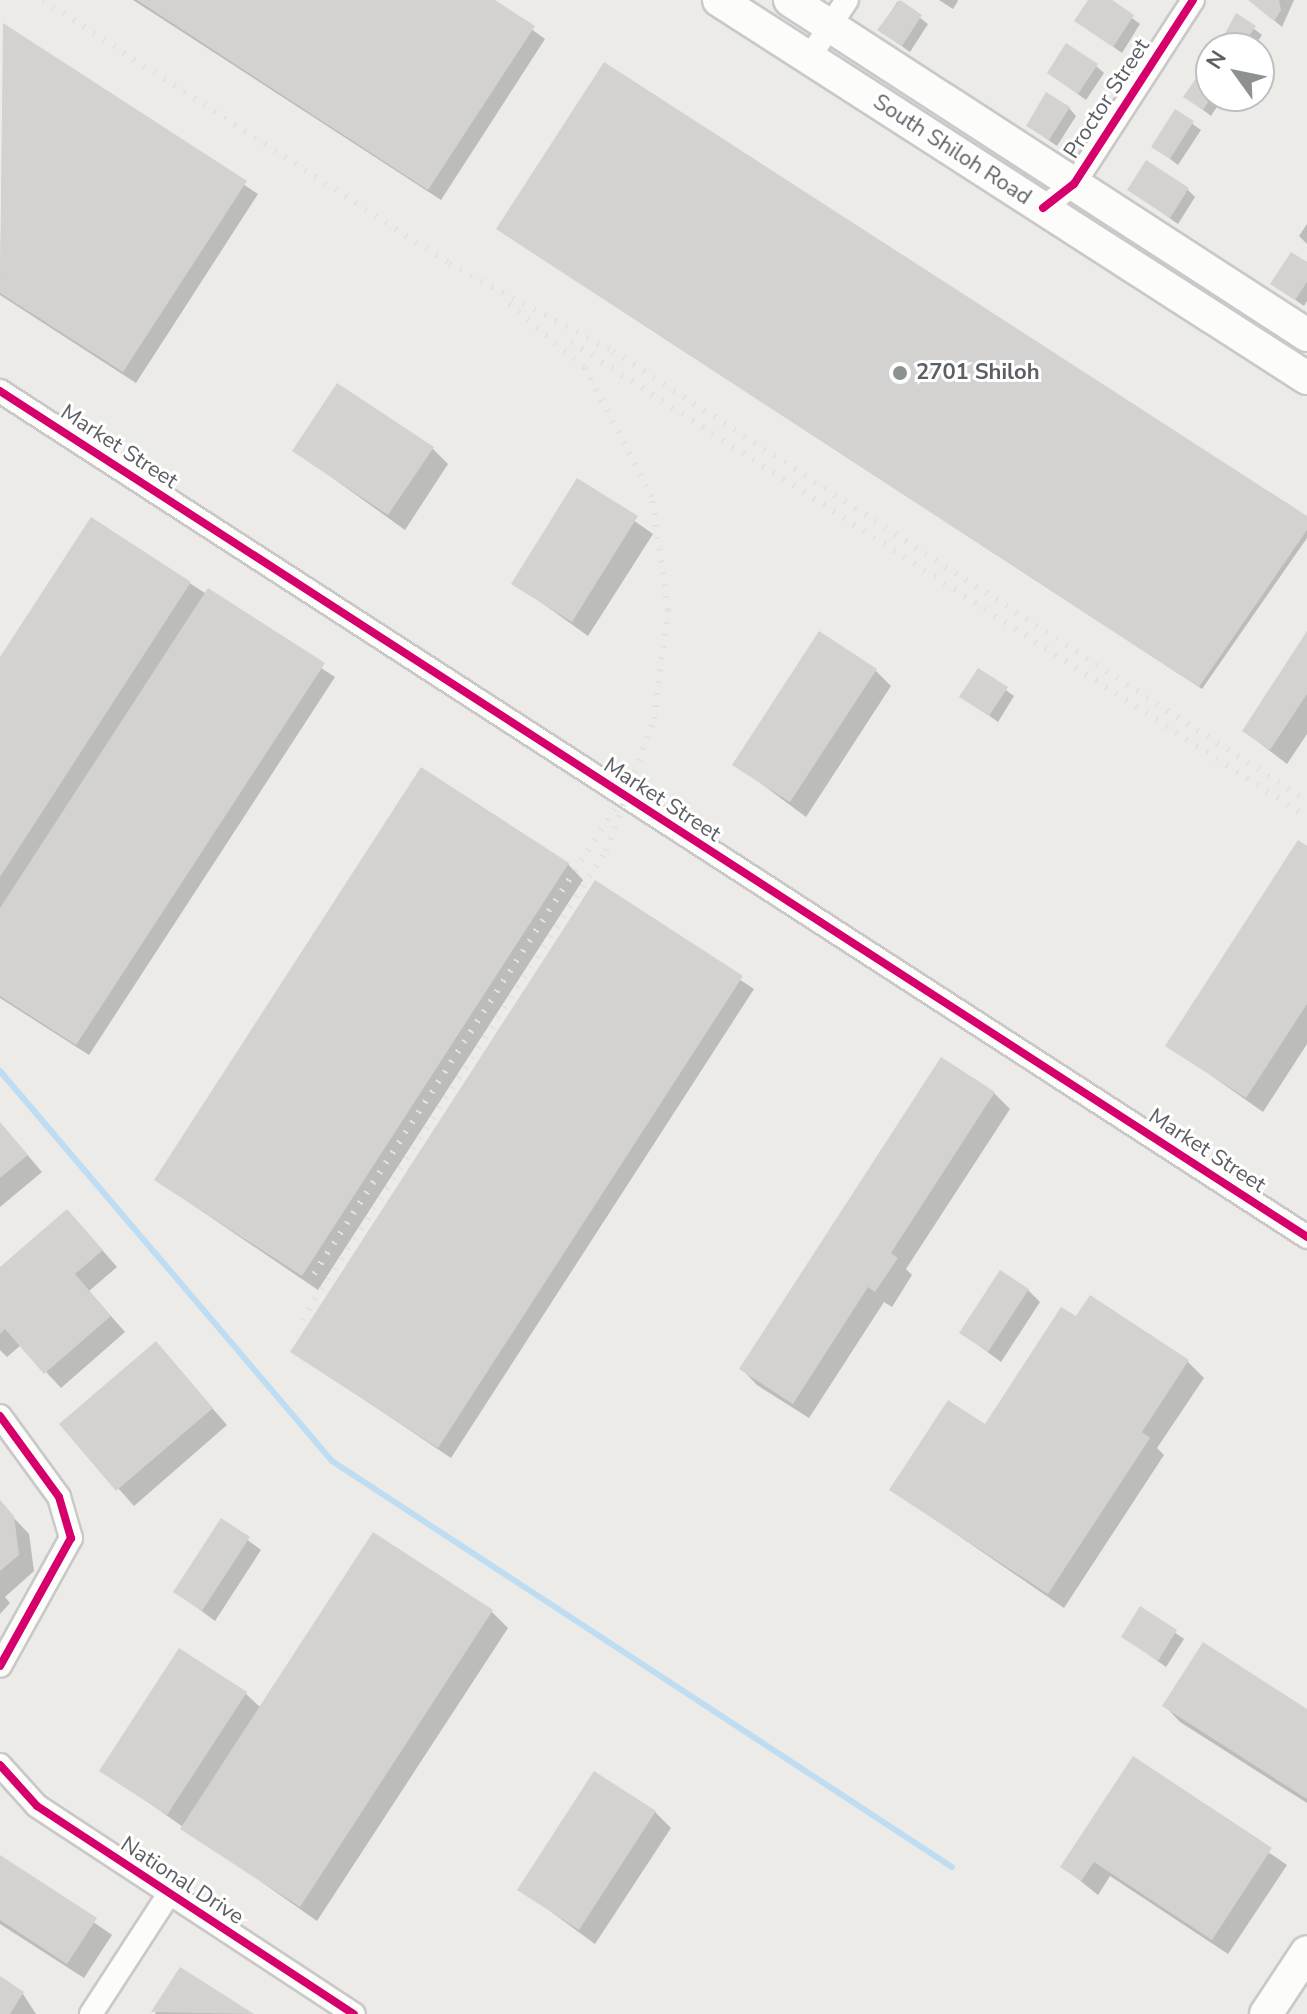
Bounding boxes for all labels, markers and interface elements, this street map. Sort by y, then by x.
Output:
north arrow [1195,32,1275,112]
street label: Proctor Street [1059,34,1155,164]
text: N [1199,45,1234,75]
street label: South Shiloh Road [868,89,1036,211]
place label: 2701 Shiloh [916,360,1040,386]
marker: 2701 Shiloh [891,364,909,382]
street label: Market Street [56,399,182,495]
street label: Market Street [599,752,725,848]
street label: Market Street [1144,1103,1270,1199]
street label: National Drive [115,1831,249,1931]

